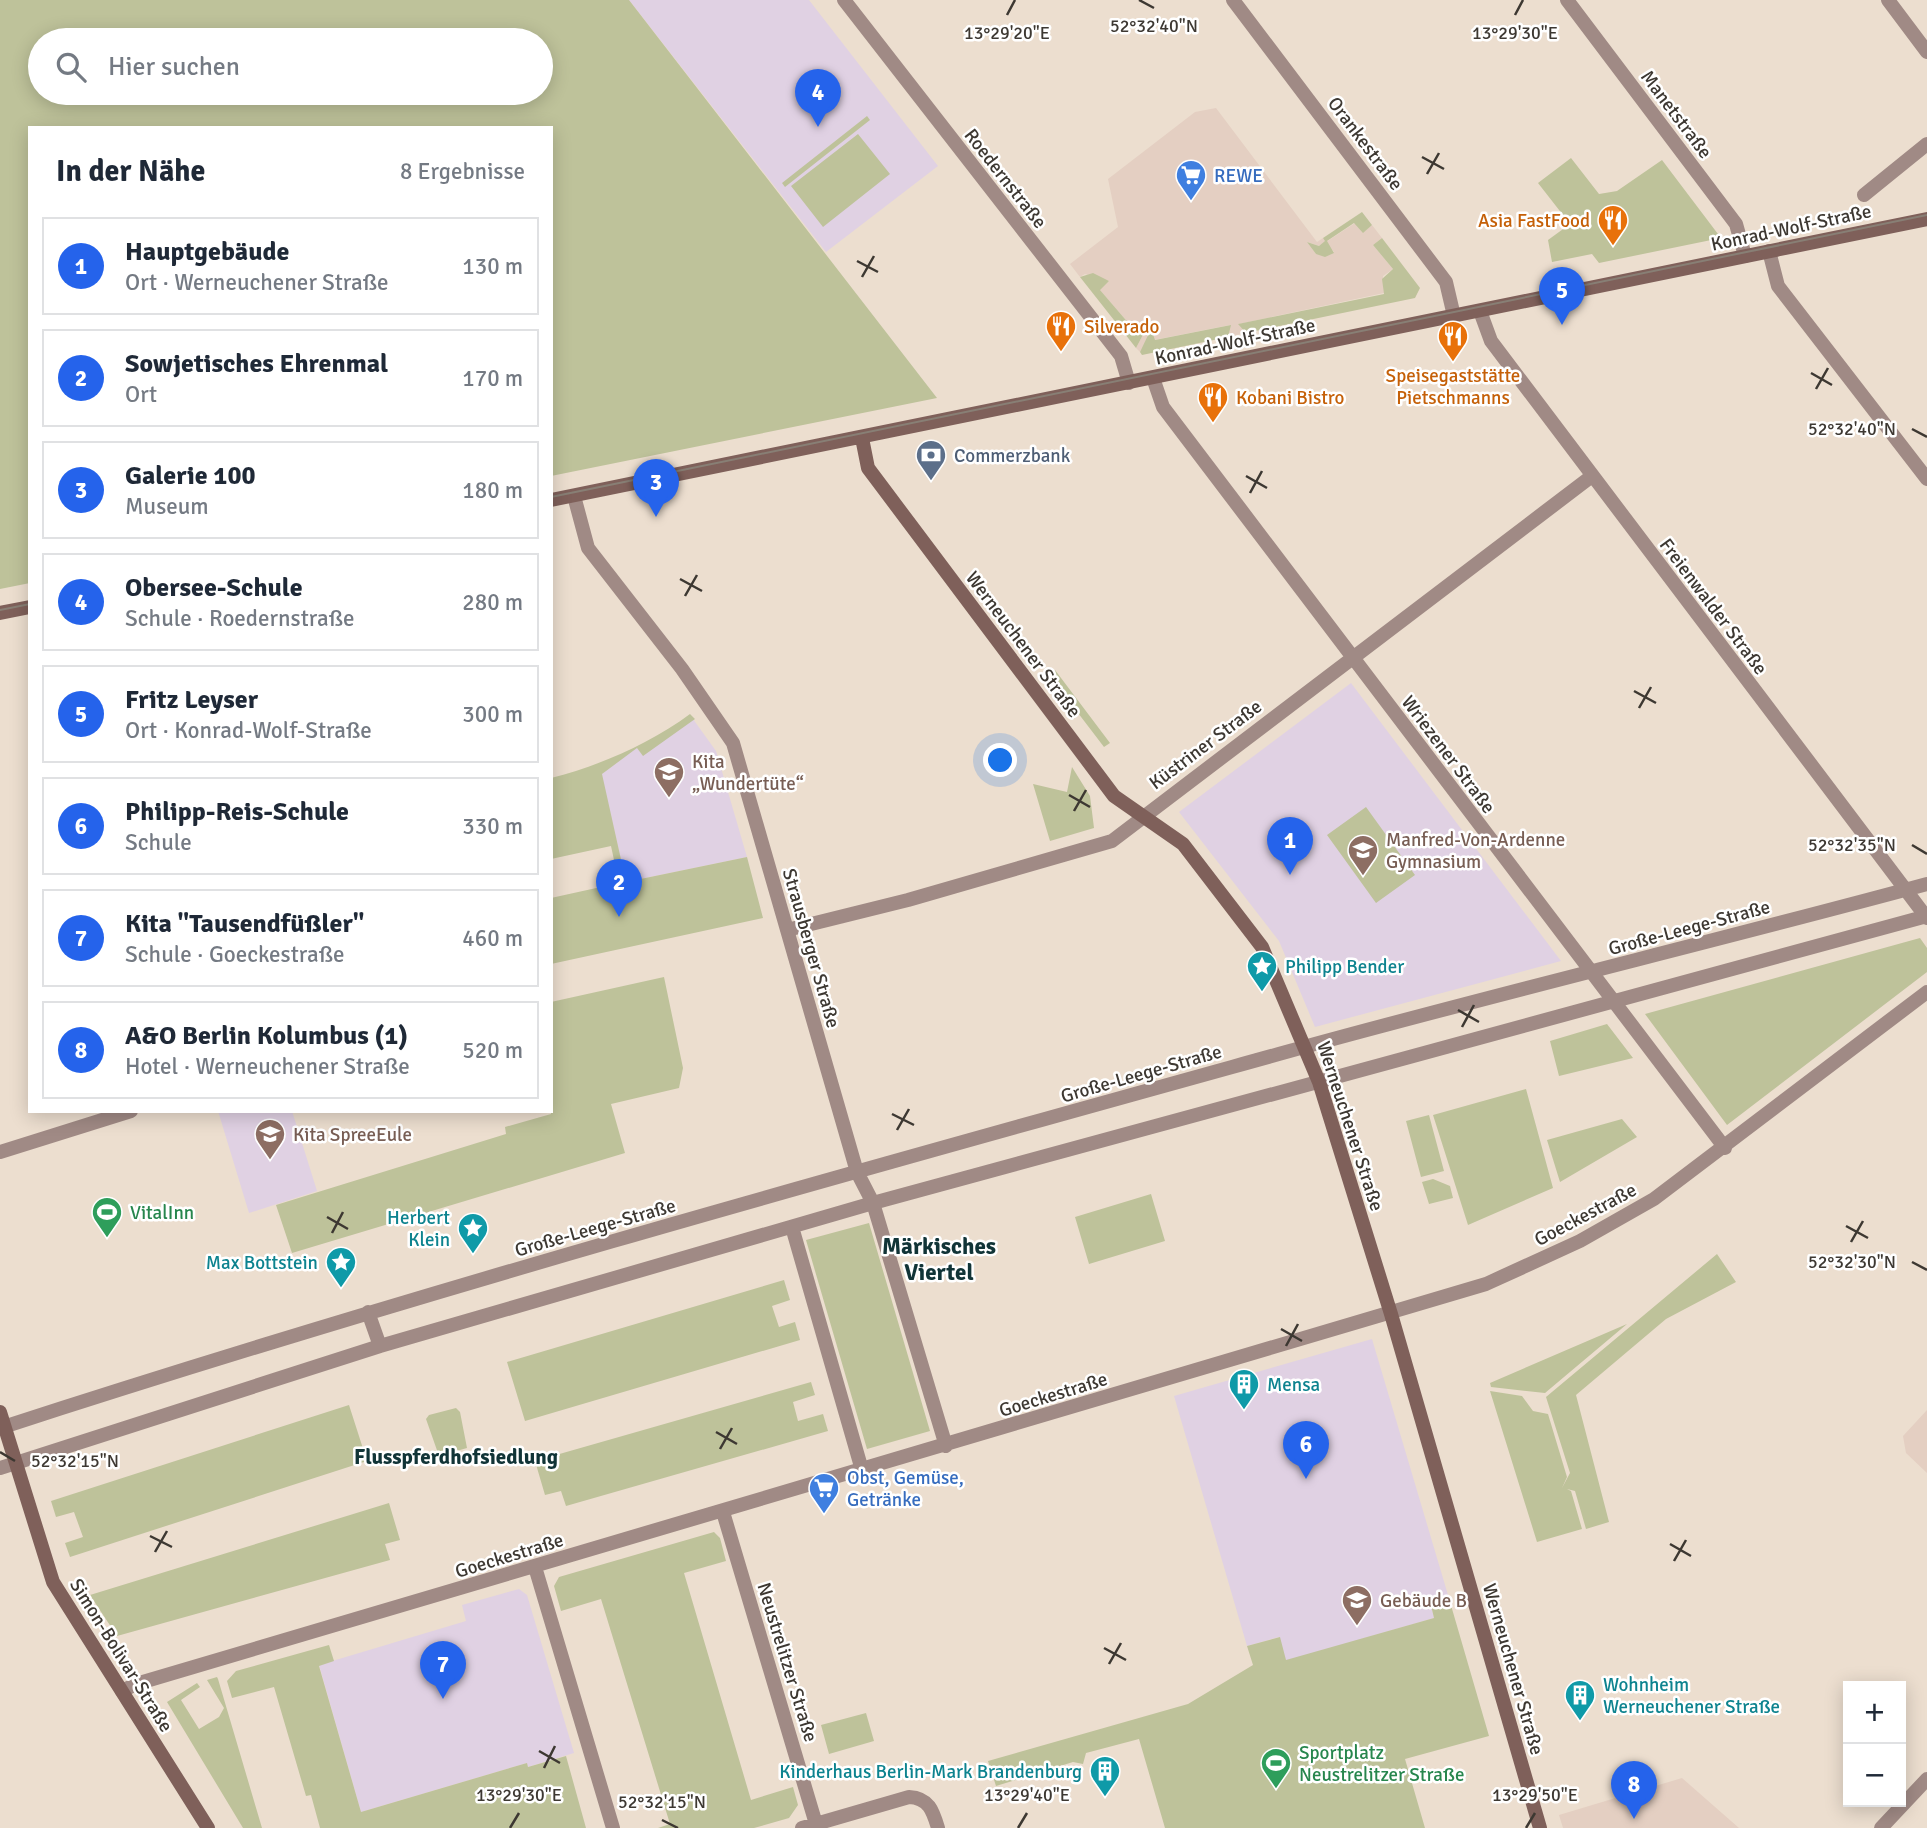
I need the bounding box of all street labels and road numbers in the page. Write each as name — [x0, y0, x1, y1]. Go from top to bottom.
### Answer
street label: Manetstraße — [1635, 66, 1717, 164]
street label: Orankestraße — [1322, 92, 1408, 195]
street label: Roedernstraße — [959, 124, 1052, 233]
street label: Konrad-Wolf-Straße — [1709, 199, 1874, 257]
street label: Konrad-Wolf-Straße — [1153, 313, 1318, 371]
street label: Freienwalder Straße — [1654, 534, 1772, 680]
street label: Werneuchener Straße — [960, 567, 1086, 723]
street label: Wriezener Straße — [1396, 691, 1500, 818]
street label: Küstriner Straße — [1144, 695, 1267, 795]
street label: Strausberger Straße — [777, 866, 845, 1031]
street label: Große-Leege-Straße — [1606, 895, 1773, 961]
street label: Werneuchener Straße — [1311, 1038, 1389, 1214]
street label: Große-Leege-Straße — [1058, 1039, 1225, 1108]
street label: Goeckestraße — [1530, 1178, 1641, 1252]
street label: Große-Leege-Straße — [512, 1193, 679, 1262]
street label: Goeckestraße — [996, 1367, 1110, 1423]
street label: Goeckestraße — [452, 1528, 566, 1584]
street label: Simon-Bolivar-Straße — [64, 1574, 178, 1737]
street label: Neustrelitzer Straße — [751, 1580, 823, 1745]
street label: Werneuchener Straße — [1477, 1581, 1549, 1758]

